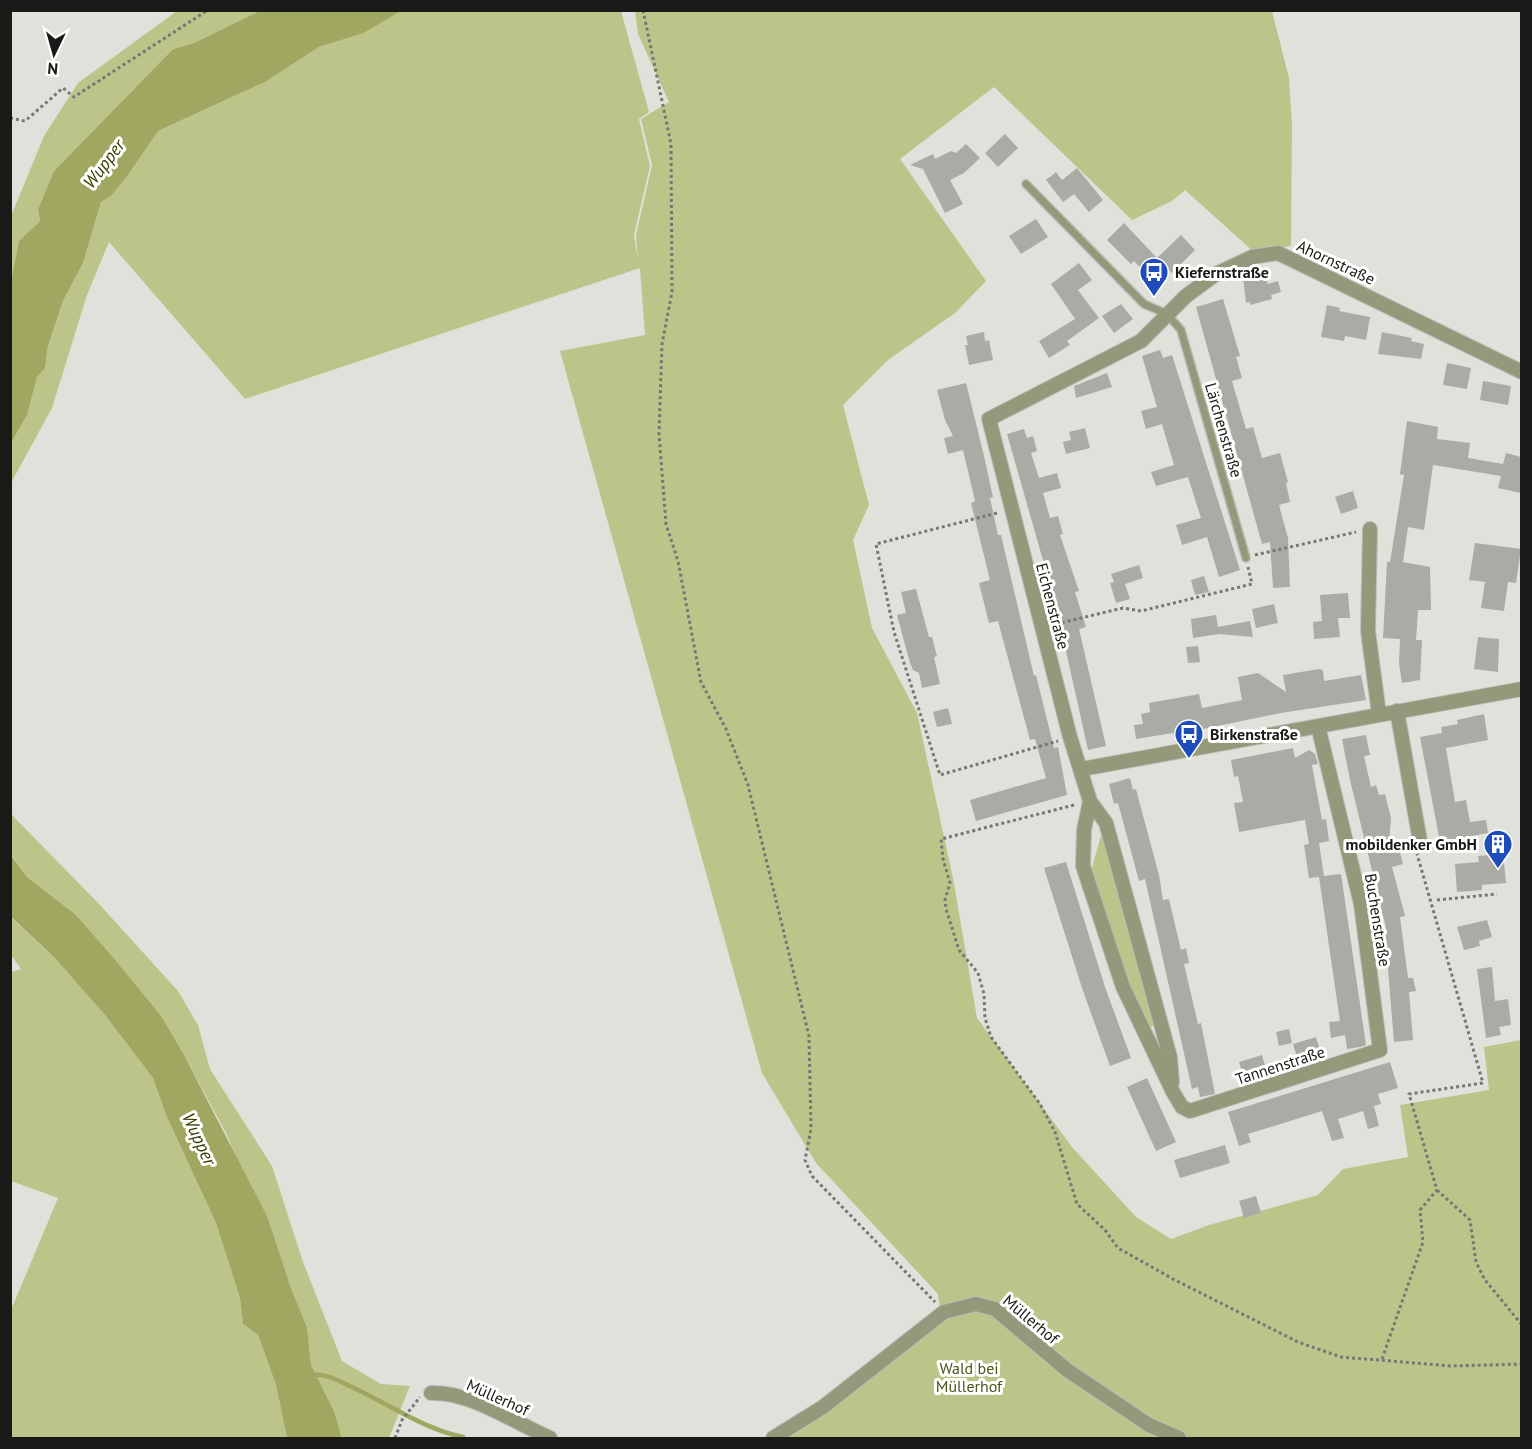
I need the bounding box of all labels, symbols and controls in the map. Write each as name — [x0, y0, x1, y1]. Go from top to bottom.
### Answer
north arrow — [24, 24, 84, 84]
text: N — [47, 59, 59, 79]
water label: Wupper — [78, 134, 130, 193]
street label: Ahornstraße — [1294, 235, 1378, 289]
bus stop icon: Kiefernstraße — [1138, 256, 1170, 298]
place label: Kiefernstraße — [1175, 262, 1269, 282]
street label: Lärchenstraße — [1201, 380, 1247, 480]
street label: Eichenstraße — [1032, 560, 1074, 652]
bus stop icon: Birkenstraße — [1173, 718, 1205, 760]
place label: Birkenstraße — [1210, 724, 1298, 744]
building icon: mobildenker GmbH — [1482, 828, 1514, 870]
place label: mobildenker GmbH — [1346, 834, 1477, 854]
street label: Buchenstraße — [1361, 872, 1395, 968]
street label: Tannenstraße — [1233, 1041, 1327, 1089]
water label: Wupper — [177, 1109, 222, 1170]
street label: Müllerhof — [999, 1290, 1064, 1349]
park label: Wald bei Müllerhof — [936, 1358, 1003, 1396]
street label: Müllerhof — [464, 1374, 533, 1420]

